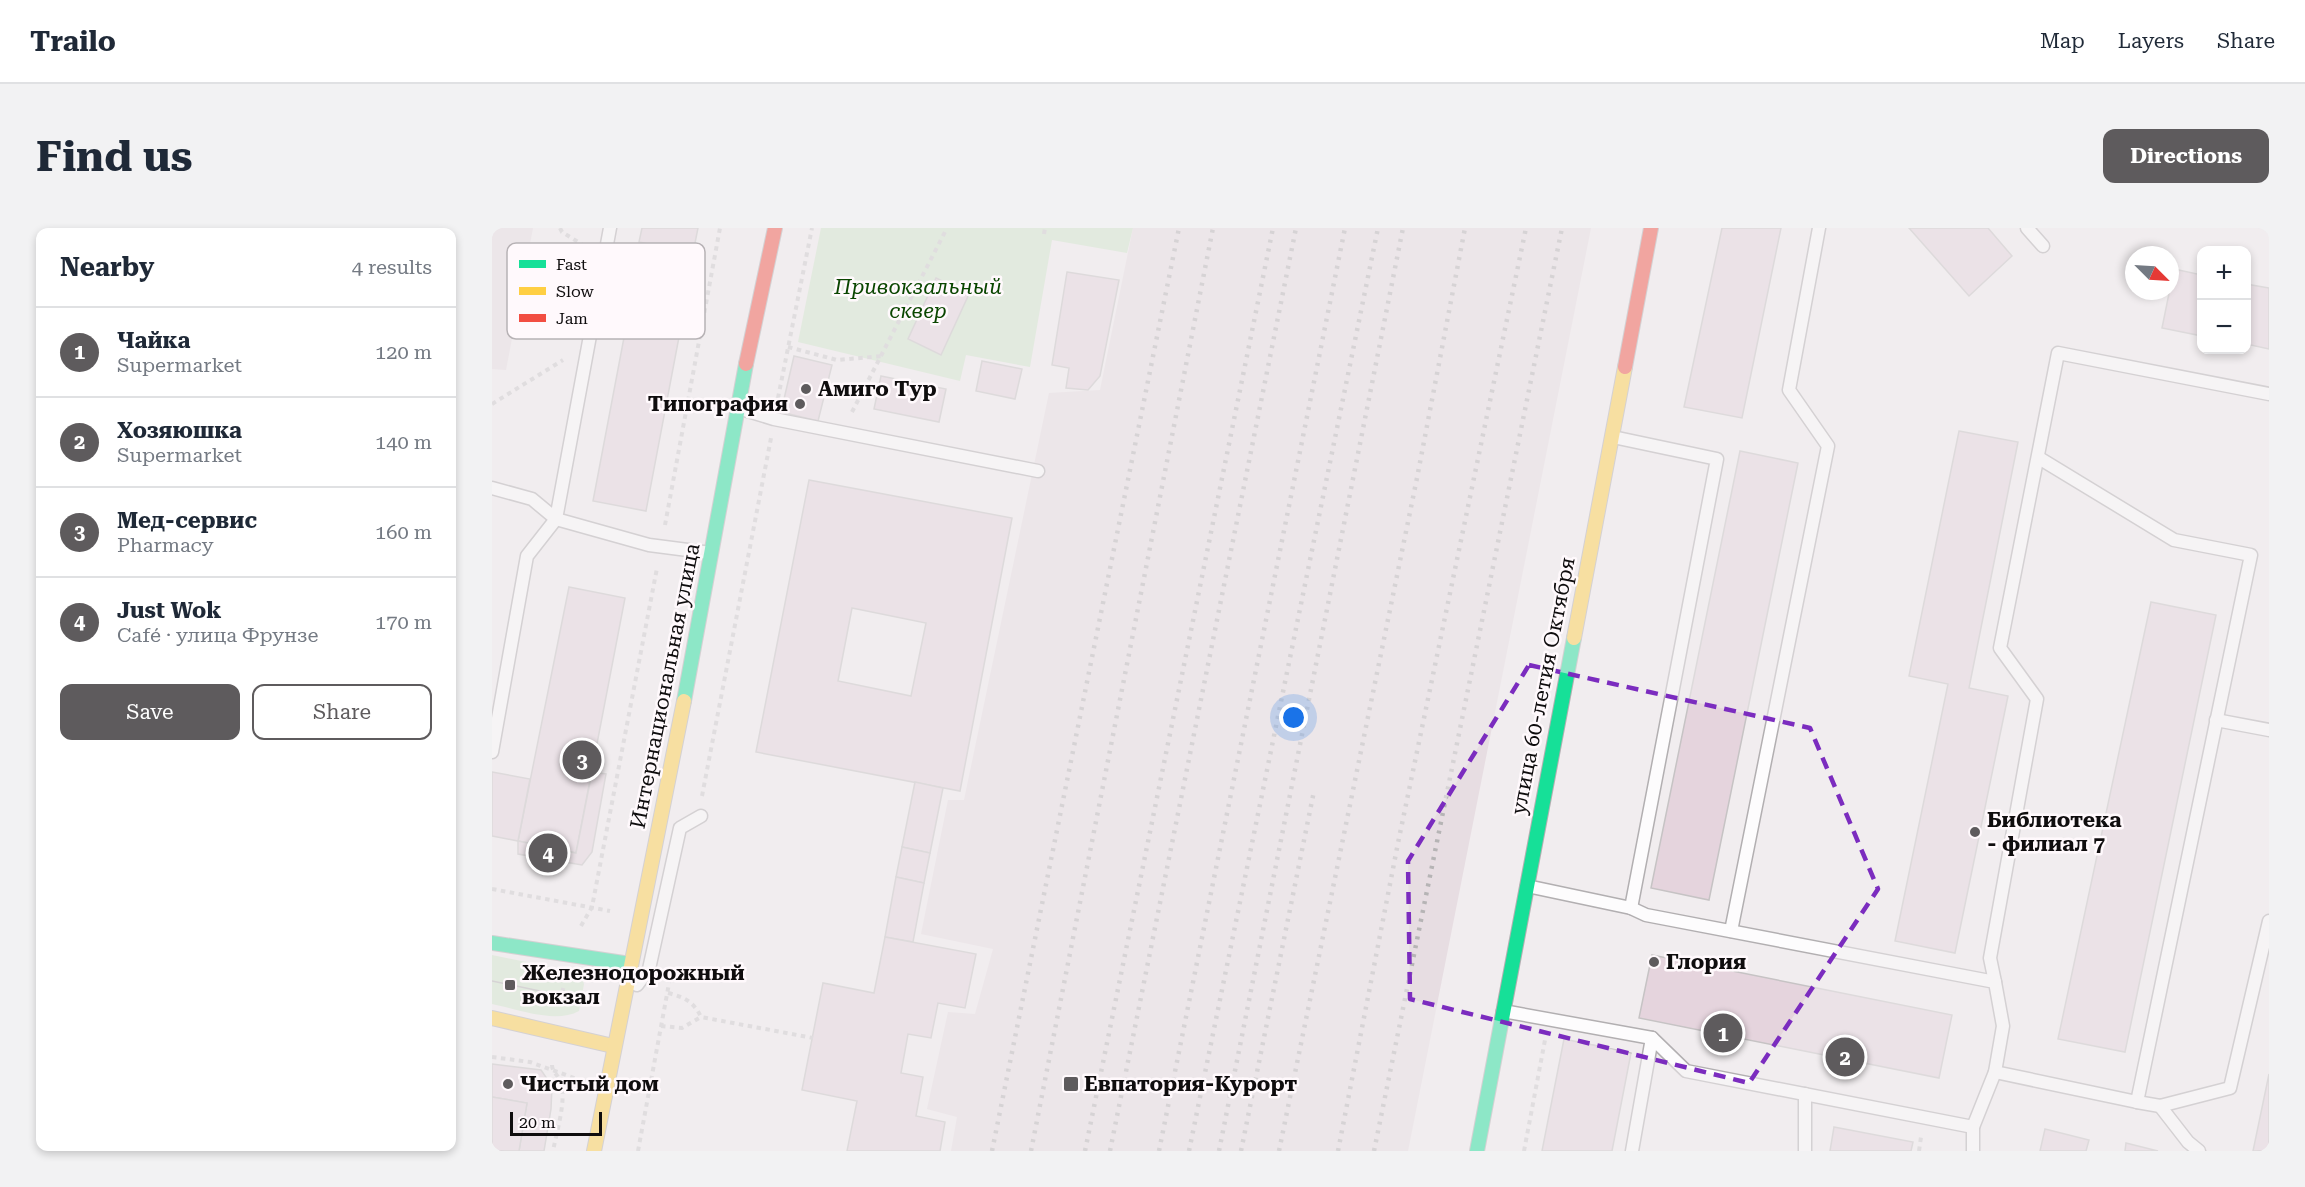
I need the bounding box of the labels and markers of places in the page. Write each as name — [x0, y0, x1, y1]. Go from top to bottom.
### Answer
place label: Амиго Тур — [818, 377, 937, 401]
marker: Амиго Тур — [799, 382, 813, 396]
place label: Типография — [648, 392, 788, 416]
marker: Типография — [793, 397, 807, 411]
pin: 3 — [562, 738, 602, 782]
place label: Библиотека - филиал 7 — [1987, 808, 2122, 856]
marker: Библиотека - филиал 7 — [1968, 825, 1982, 839]
pin: 4 — [528, 830, 568, 876]
place label: Глория — [1666, 950, 1746, 974]
marker: Глория — [1647, 955, 1661, 969]
place label: Железнодорожный вокзал — [522, 961, 745, 1009]
marker: Железнодорожный вокзал — [503, 978, 517, 992]
pin: 1 — [1704, 1010, 1742, 1056]
pin: 2 — [1826, 1034, 1864, 1080]
place label: Чистый дом — [520, 1072, 659, 1096]
place label: Евпатория-Курорт — [1084, 1072, 1297, 1096]
marker: Евпатория-Курорт — [1062, 1075, 1080, 1093]
marker: Чистый дом — [501, 1077, 515, 1091]

